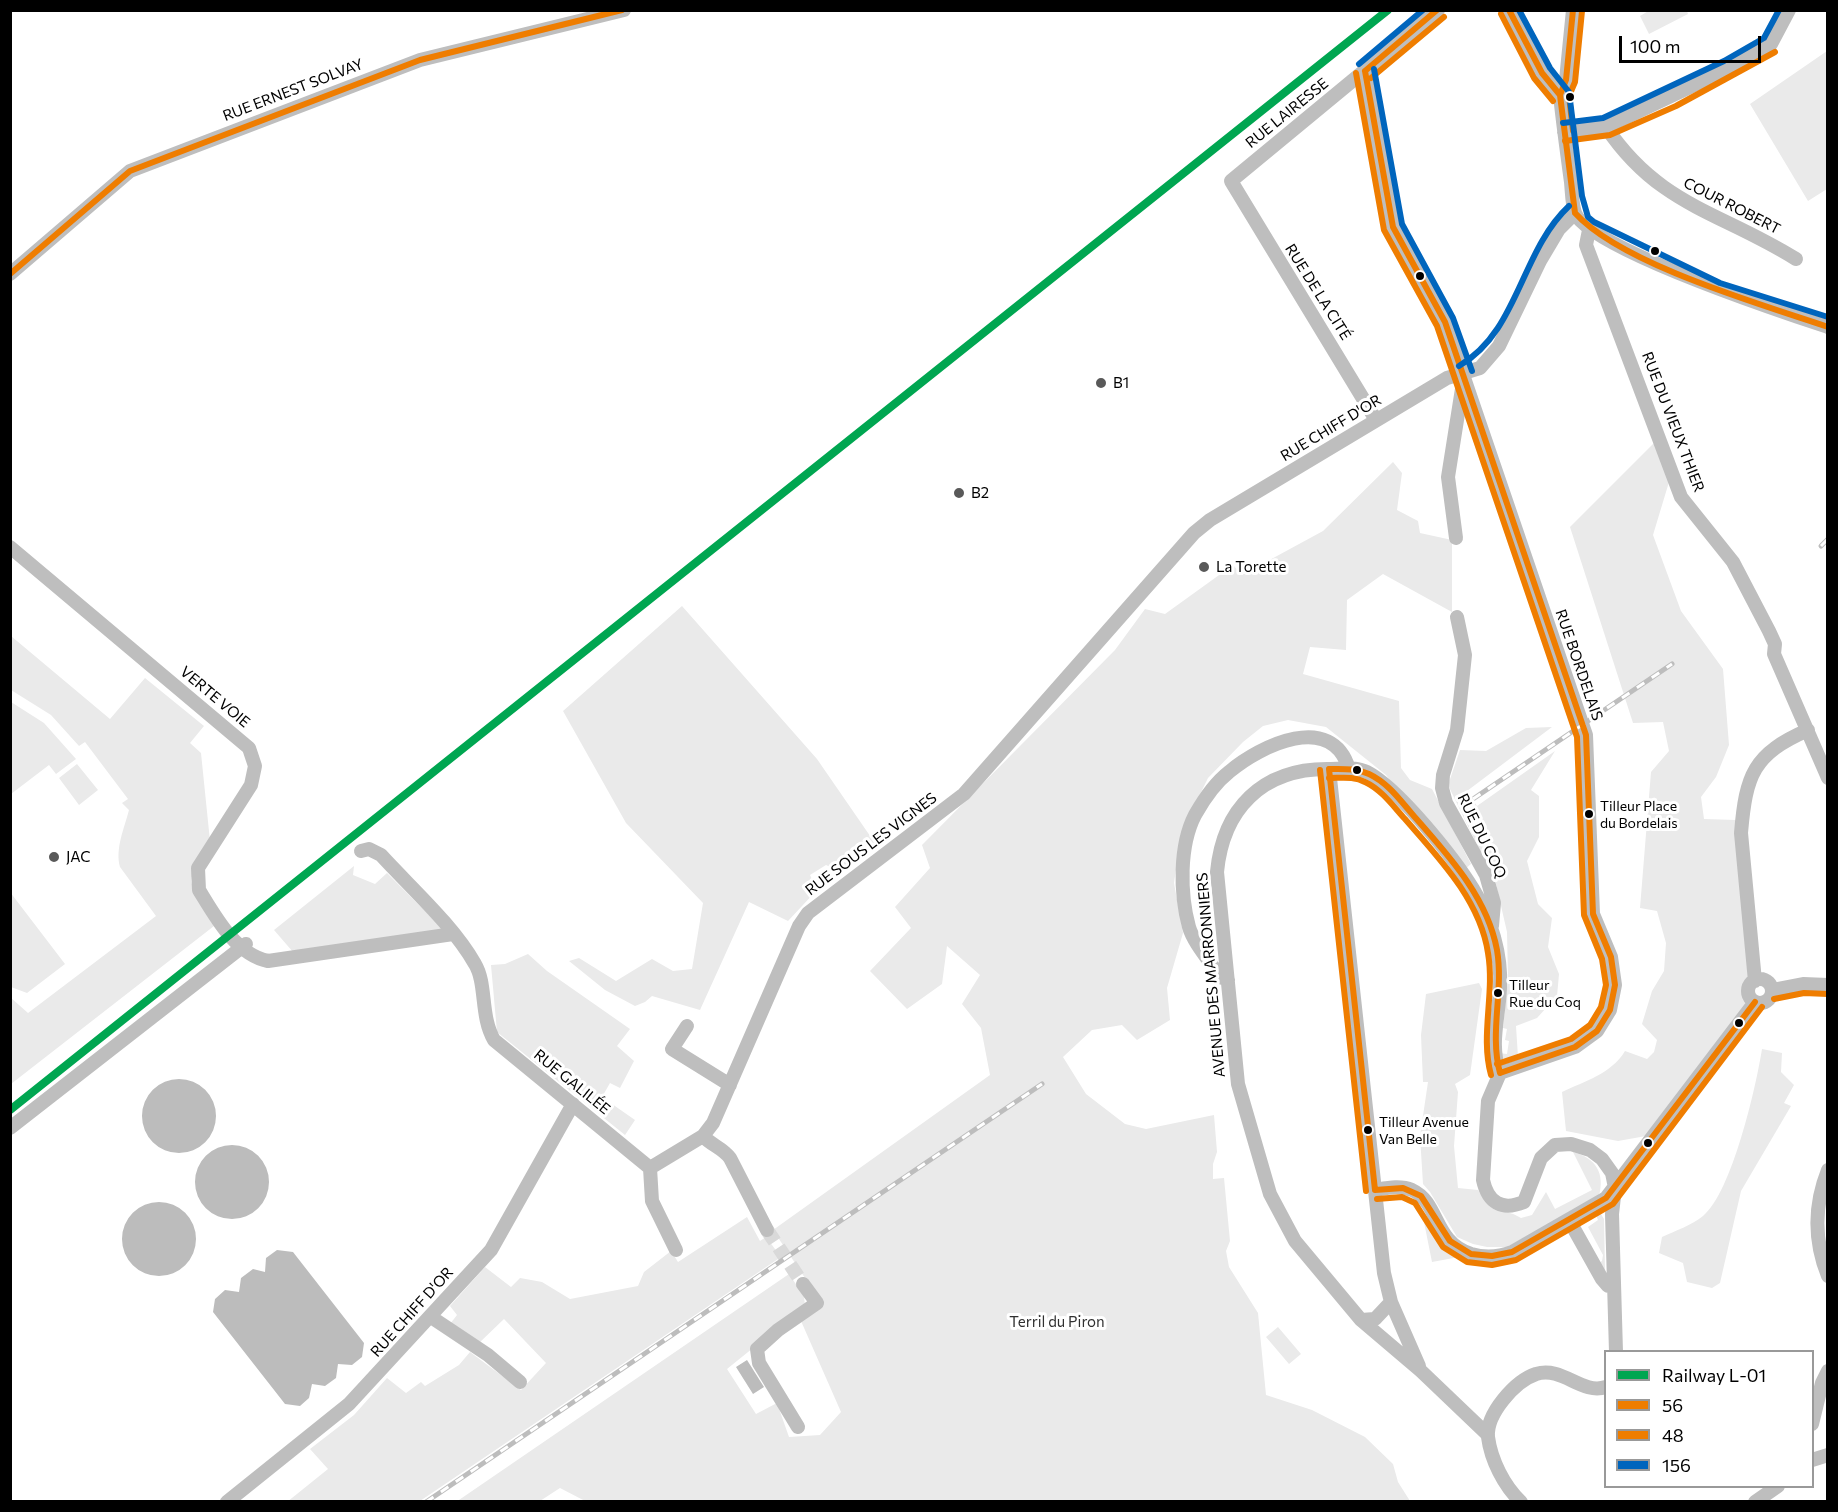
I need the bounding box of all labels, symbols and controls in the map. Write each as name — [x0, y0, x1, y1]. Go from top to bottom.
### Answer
scale bar — [1622, 24, 1764, 62]
text: 100 m — [1630, 35, 1680, 57]
street label: RUE ERNEST SOLVAY — [220, 55, 366, 125]
street label: RUE LAIRESSE — [1242, 74, 1332, 152]
unlabelled marker — [1564, 91, 1576, 103]
street label: COUR ROBERT — [1680, 174, 1784, 238]
street label: RUE DE LA CITÉ — [1281, 241, 1355, 343]
unlabelled marker — [1649, 245, 1661, 257]
unlabelled marker — [1414, 270, 1426, 282]
street label: RUE DU VIEUX THIER — [1638, 349, 1708, 495]
place label: B1 — [1113, 374, 1129, 392]
marker: B1 — [1094, 376, 1108, 390]
street label: RUE CHIFF D'OR — [1277, 391, 1385, 465]
place label: B2 — [971, 484, 989, 502]
marker: B2 — [952, 486, 966, 500]
place label: La Torette — [1216, 558, 1286, 576]
marker: La Torette — [1197, 560, 1211, 574]
street label: RUE BORDELAIS — [1552, 607, 1606, 723]
street label: VERTE VOIE — [176, 663, 254, 731]
unlabelled marker — [1351, 764, 1363, 776]
street label: RUE SOUS LES VIGNES — [802, 789, 940, 899]
street label: RUE DU COQ — [1454, 791, 1510, 881]
place label: Tilleur Place du Bordelais — [1600, 798, 1678, 831]
marker: Tilleur Place du Bordelais — [1583, 808, 1595, 820]
place label: JAC — [66, 848, 91, 866]
marker: JAC — [47, 850, 61, 864]
street label: AVENUE DES MARRONNIERS — [1193, 872, 1229, 1078]
place label: Tilleur Rue du Coq — [1509, 977, 1581, 1010]
marker: Tilleur Rue du Coq — [1492, 987, 1504, 999]
unlabelled marker — [1733, 1017, 1745, 1029]
street label: RUE GALILÉE — [530, 1046, 614, 1118]
place label: Tilleur Avenue Van Belle — [1379, 1114, 1469, 1146]
marker: Tilleur Avenue Van Belle — [1362, 1124, 1374, 1136]
unlabelled marker — [1642, 1137, 1654, 1149]
street label: RUE CHIFF D'OR — [367, 1263, 457, 1361]
park label: Terril du Piron — [1009, 1313, 1105, 1331]
legend — [1604, 1350, 1814, 1488]
text: Railway L-01 — [1662, 1364, 1766, 1386]
text: 56 — [1662, 1394, 1683, 1416]
text: 48 — [1662, 1424, 1684, 1446]
text: 156 — [1662, 1454, 1691, 1476]

